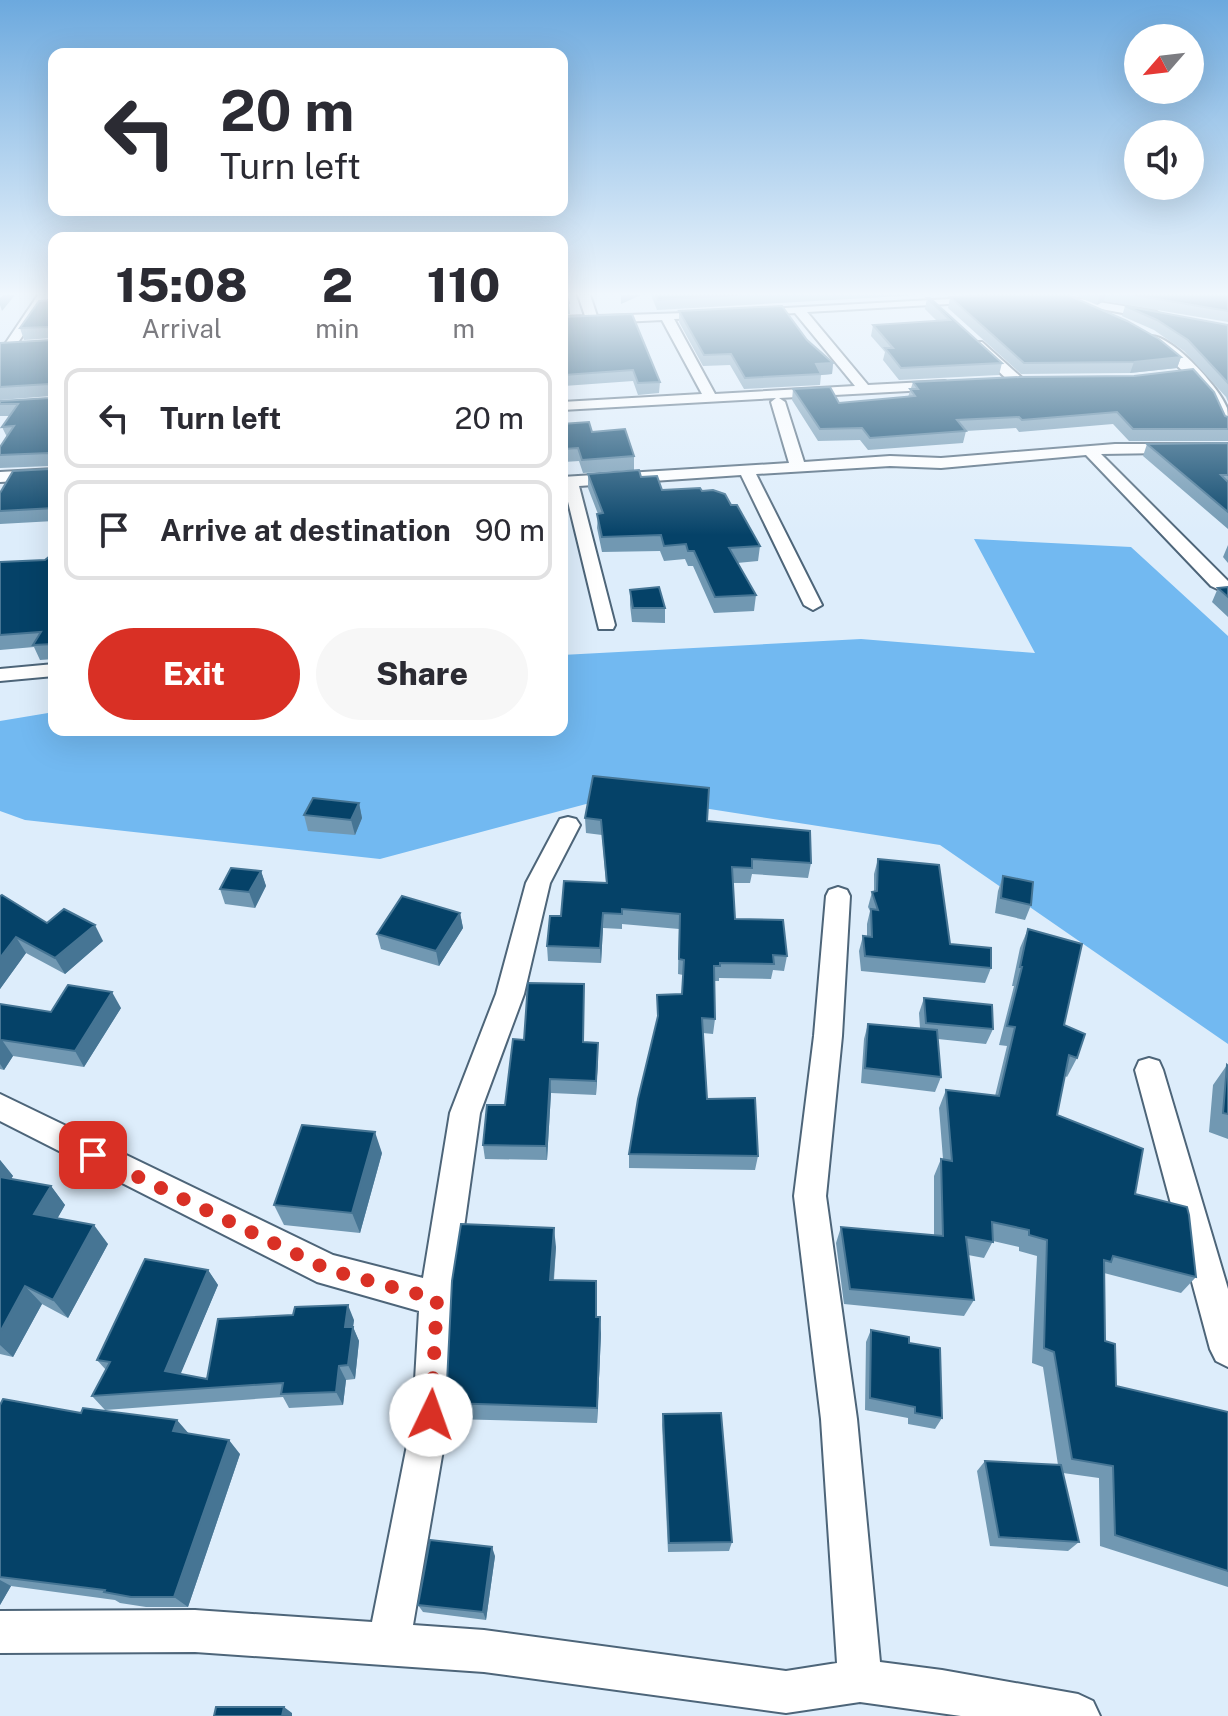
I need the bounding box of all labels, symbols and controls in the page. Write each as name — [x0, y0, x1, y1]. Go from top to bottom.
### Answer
north arrow — [1124, 24, 1204, 104]
map controls — [1124, 24, 1204, 200]
text: 20 m — [220, 78, 354, 144]
icon: left — [88, 80, 192, 184]
button: sound — [1124, 120, 1204, 200]
text: Turn left — [220, 145, 361, 187]
text: 15:08 — [115, 256, 248, 313]
text: 2 — [322, 256, 353, 313]
text: 110 — [427, 256, 501, 313]
text: Arrival — [141, 313, 222, 344]
text: min — [315, 313, 359, 344]
text: m — [452, 313, 475, 344]
icon: left — [92, 396, 136, 440]
text: Turn left — [160, 400, 281, 436]
text: 20 m — [455, 400, 524, 436]
icon: arrive — [92, 508, 136, 552]
text: Arrive at destination — [160, 512, 451, 548]
text: 90 m — [475, 512, 545, 548]
button: Exit — [88, 628, 300, 720]
button: Share — [316, 628, 528, 720]
pin — [59, 1121, 127, 1189]
icon: arrive — [71, 1133, 115, 1177]
position arrow — [389, 1373, 473, 1457]

